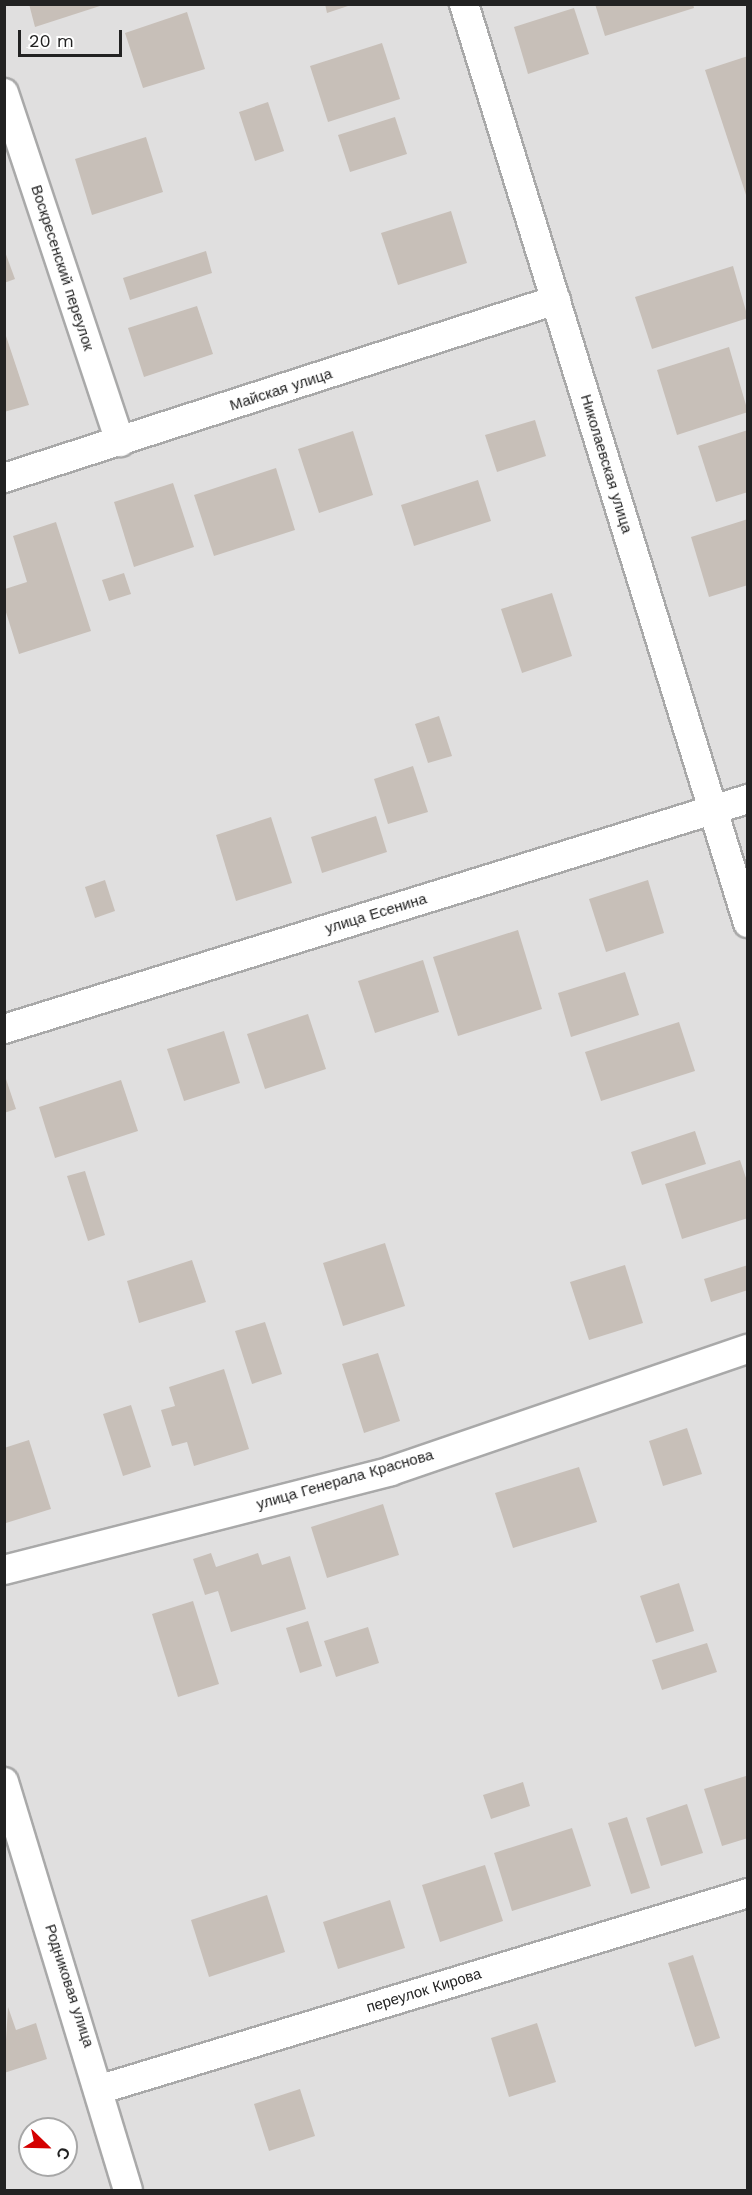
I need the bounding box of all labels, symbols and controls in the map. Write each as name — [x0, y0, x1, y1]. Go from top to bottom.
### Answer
scale bar — [21, 18, 124, 56]
text: 20 m — [29, 30, 74, 51]
street label: Воскресенский переулок — [27, 183, 97, 353]
street label: Майская улица — [228, 365, 334, 415]
street label: Николаевская улица — [576, 392, 636, 536]
street label: улица Есенина — [323, 890, 429, 938]
street label: улица Генерала Краснова — [255, 1446, 435, 1514]
street label: Родниковая улица — [41, 1922, 97, 2050]
street label: переулок Кирова — [364, 1965, 484, 2017]
north arrow — [18, 2117, 78, 2177]
text: С — [52, 2144, 74, 2162]

